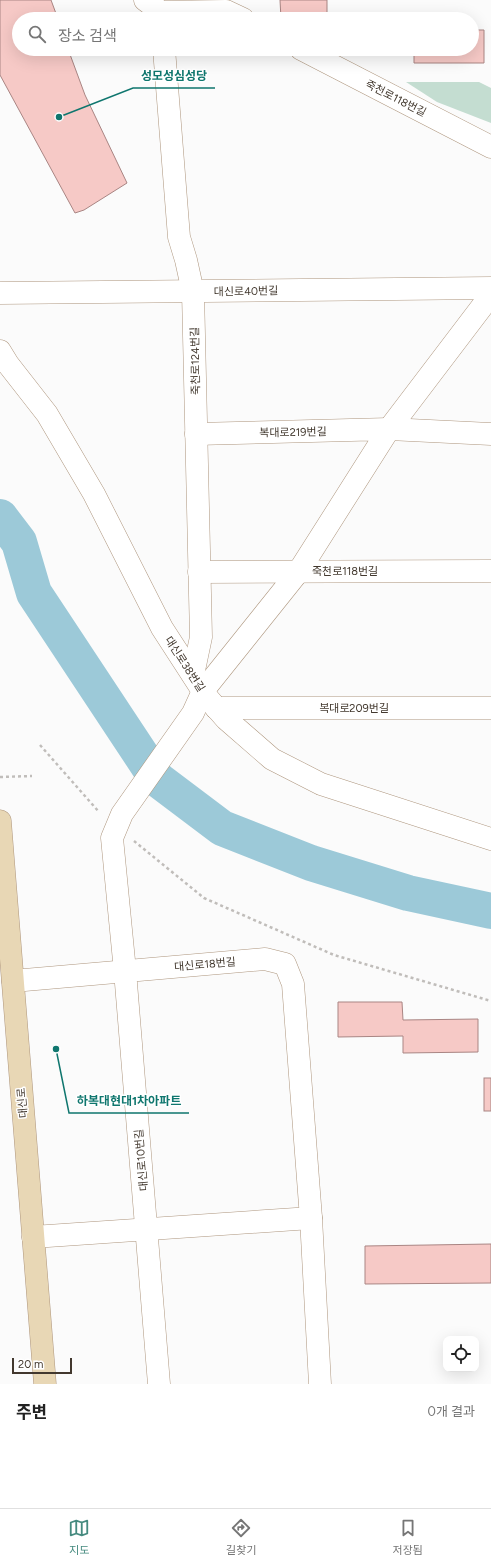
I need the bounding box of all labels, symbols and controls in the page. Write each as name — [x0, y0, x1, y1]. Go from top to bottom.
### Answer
search box — [12, 12, 479, 56]
icon: search — [26, 23, 48, 45]
text: 장소 검색 — [58, 27, 117, 45]
callout: 성모성심성당 — [133, 64, 215, 88]
text: 성모성심성당 — [141, 69, 207, 83]
street label: 죽천로118번길 — [363, 78, 428, 119]
street label: 대신로40번길 — [214, 284, 278, 299]
street label: 죽천로124번길 — [188, 327, 203, 395]
street label: 복대로219번길 — [259, 425, 327, 440]
street label: 죽천로118번길 — [312, 565, 378, 578]
street label: 대신로38번길 — [162, 634, 207, 694]
street label: 복대로209번길 — [319, 702, 389, 715]
street label: 대신로18번길 — [174, 955, 236, 974]
street label: 대신로 — [15, 1087, 30, 1119]
callout: 하복대현대1차아파트 — [69, 1089, 189, 1113]
text: 하복대현대1차아파트 — [77, 1094, 181, 1108]
street label: 대신로10번길 — [132, 1128, 151, 1192]
map controls — [443, 1336, 479, 1372]
button: locate — [443, 1336, 479, 1372]
scale bar — [12, 1356, 72, 1375]
text: 20 m — [18, 1358, 43, 1371]
text: 주변 — [16, 1402, 47, 1422]
text: 0개 결과 — [428, 1404, 475, 1419]
tab: 지도 — [68, 1517, 90, 1557]
tab: 길찾기 — [226, 1517, 256, 1557]
tab: 저장됨 — [393, 1517, 423, 1557]

